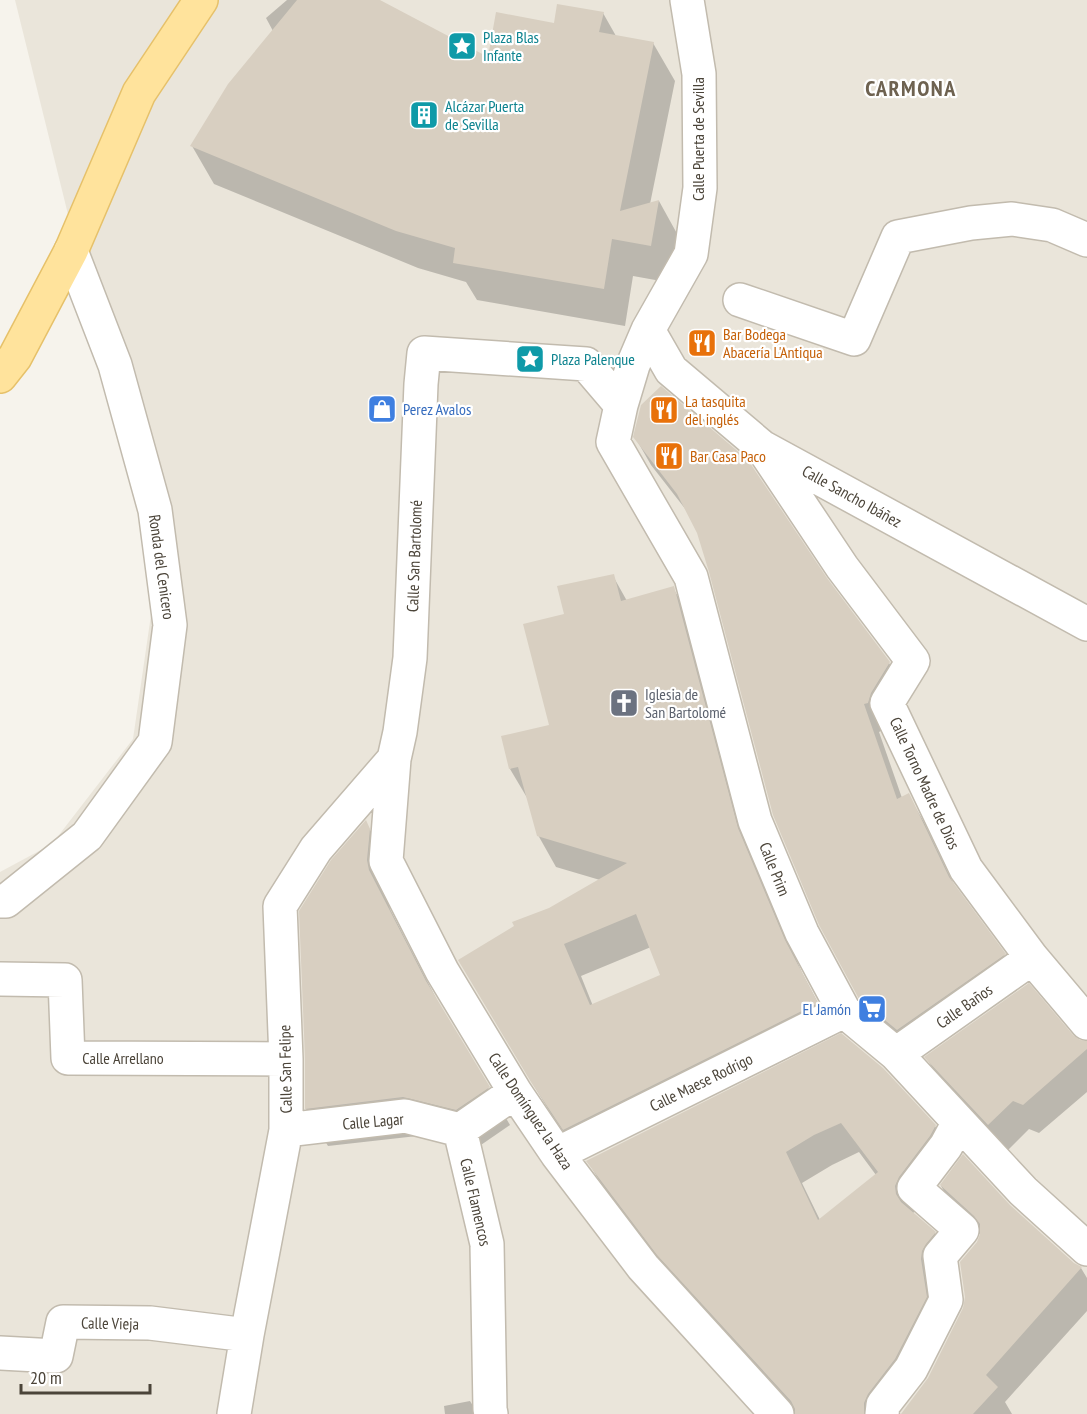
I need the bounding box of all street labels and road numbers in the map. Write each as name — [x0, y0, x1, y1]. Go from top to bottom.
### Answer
street label: Calle Puerta de Sevilla — [688, 77, 708, 201]
street label: Calle Sancho Ibáñez — [799, 460, 905, 532]
street label: Calle San Bartolomé — [402, 500, 426, 612]
street label: Ronda del Cenicero — [145, 513, 179, 621]
street label: Calle Torno Madre de Dios — [886, 714, 964, 852]
street label: Calle Prim — [755, 839, 795, 899]
street label: Calle Baños — [932, 979, 996, 1033]
street label: Calle San Felipe — [274, 1025, 296, 1113]
street label: Calle Arrellano — [82, 1048, 164, 1068]
street label: Calle Maese Rodrigo — [646, 1048, 756, 1116]
street label: Calle Domínguez la Haza — [484, 1049, 578, 1173]
street label: Calle Lagar — [341, 1108, 405, 1134]
street label: Calle Flamencos — [456, 1156, 496, 1248]
street label: Calle Vieja — [81, 1312, 139, 1334]

